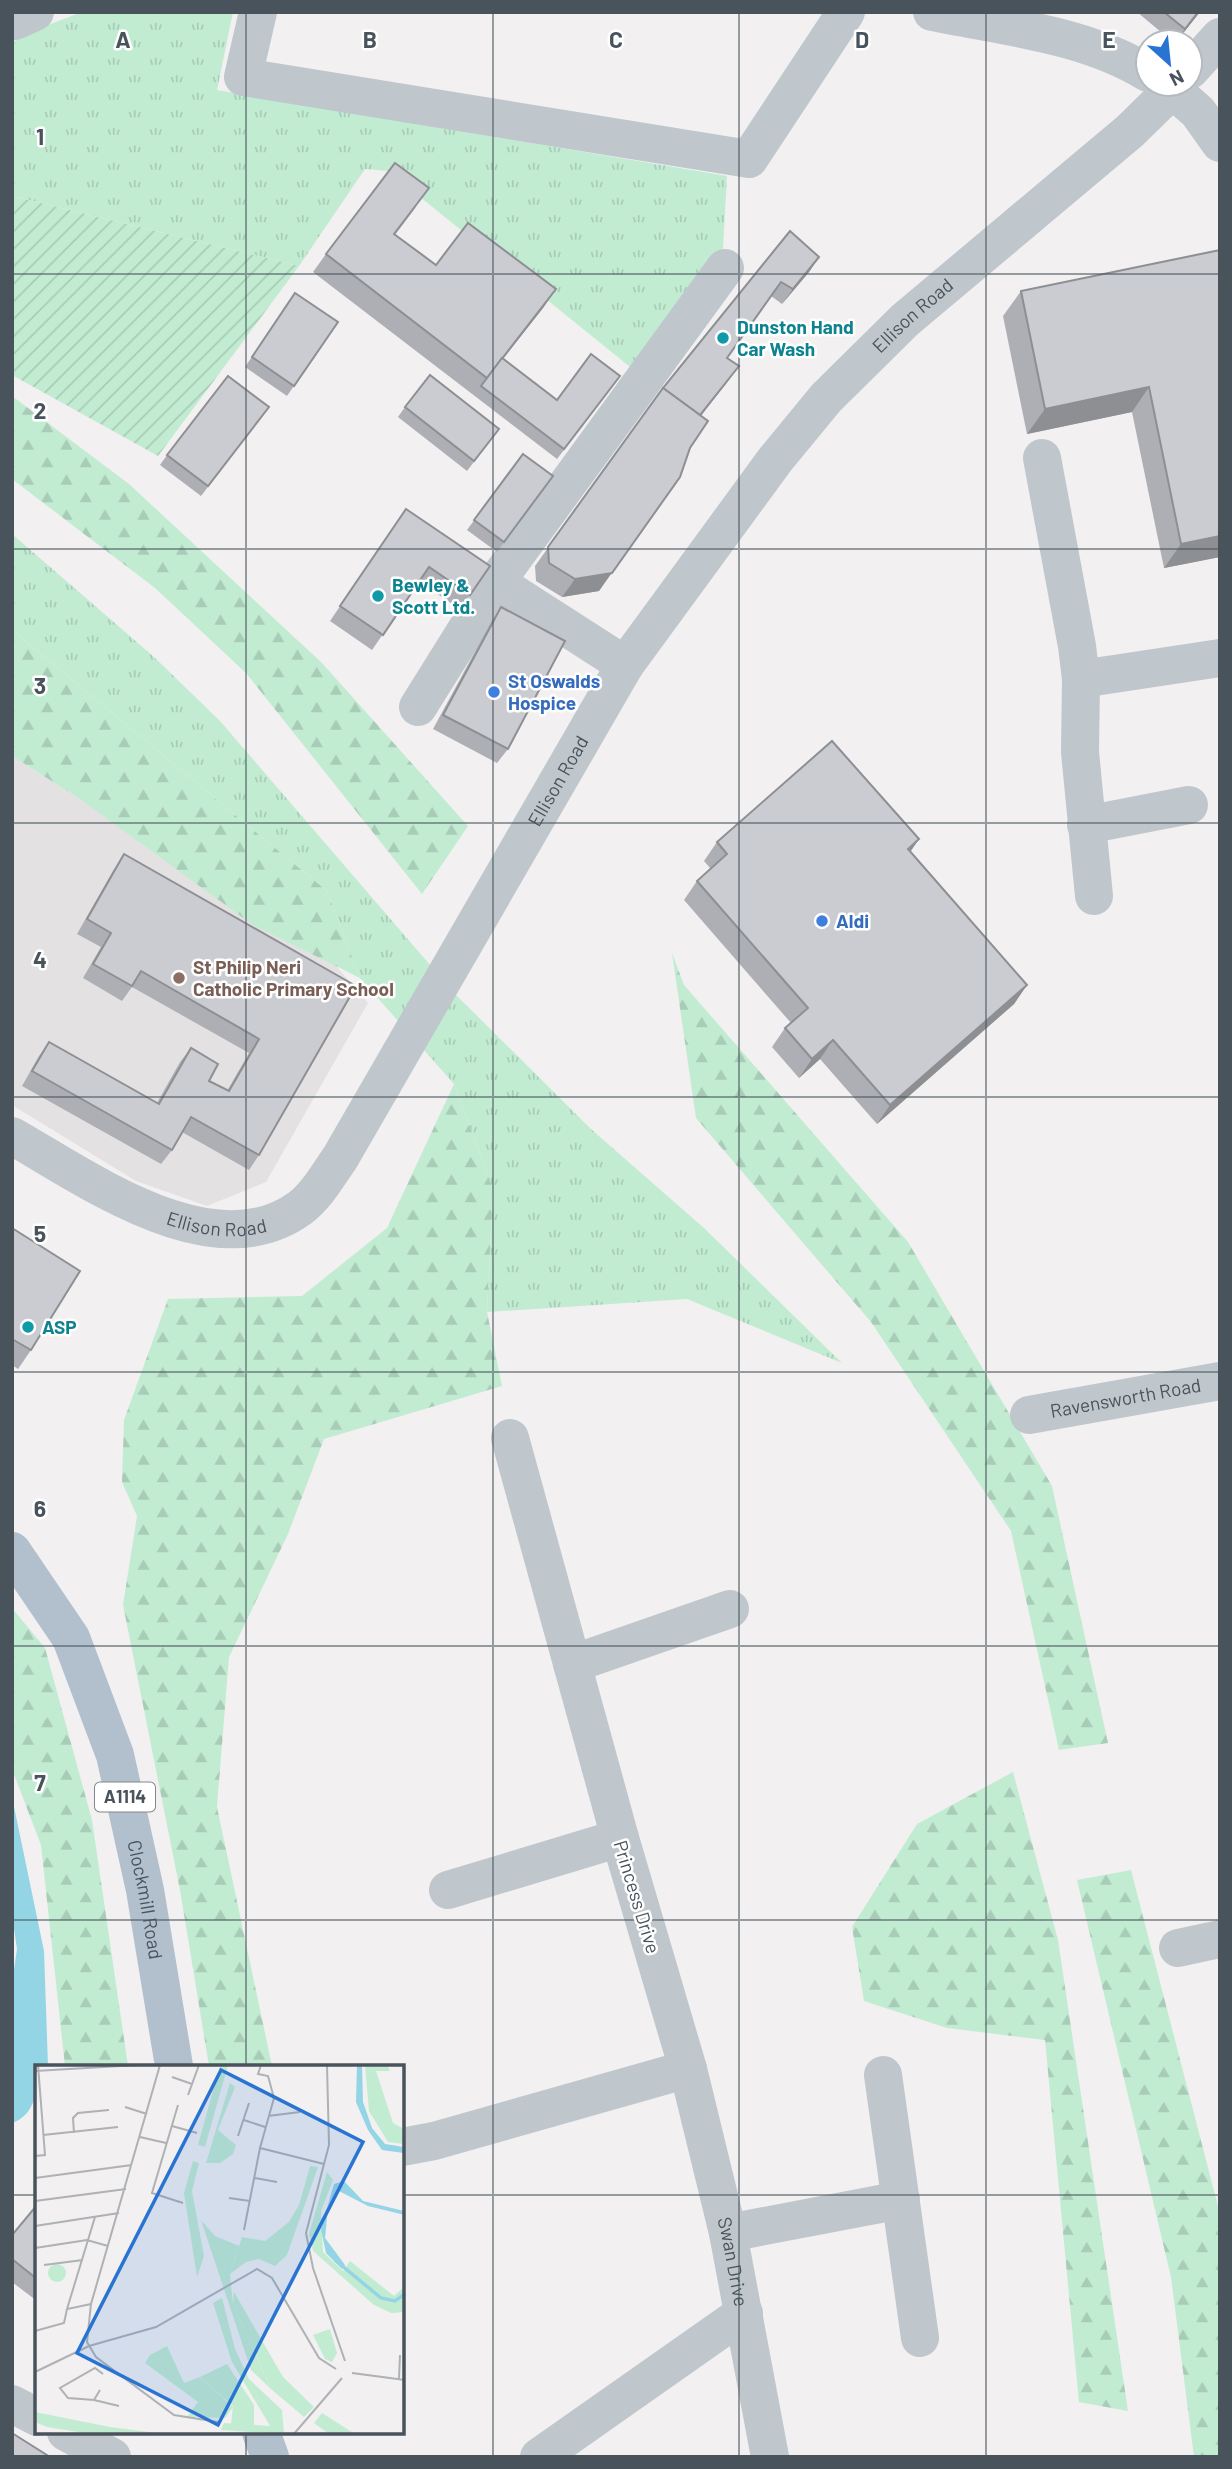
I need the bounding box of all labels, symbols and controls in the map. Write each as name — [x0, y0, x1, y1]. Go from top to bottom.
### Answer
text: A — [115, 25, 131, 53]
text: B — [363, 25, 377, 53]
text: C — [609, 25, 623, 53]
text: D — [855, 25, 869, 53]
text: E — [1102, 25, 1116, 53]
north arrow — [1134, 28, 1204, 98]
text: N — [1166, 65, 1188, 92]
text: 1 — [36, 122, 44, 150]
street label: Ellison Road — [867, 273, 957, 357]
place label: Dunston Hand Car Wash — [737, 315, 854, 360]
marker: Dunston Hand Car Wash — [715, 330, 731, 346]
text: 2 — [34, 396, 46, 424]
place label: Bewley & Scott Ltd. — [392, 573, 475, 618]
marker: Bewley & Scott Ltd. — [370, 588, 386, 604]
place label: St Oswalds Hospice — [508, 669, 600, 714]
text: 3 — [34, 671, 46, 699]
marker: St Oswalds Hospice — [486, 684, 502, 700]
street label: Ellison Road — [522, 731, 593, 830]
place label: Aldi — [836, 909, 869, 932]
marker: Aldi — [814, 913, 830, 929]
text: 4 — [33, 945, 47, 973]
place label: St Philip Neri Catholic Primary School — [193, 955, 394, 1000]
marker: St Philip Neri Catholic Primary School — [171, 970, 187, 986]
street label: Ellison Road — [164, 1206, 269, 1240]
text: 5 — [34, 1219, 46, 1247]
place label: ASP — [42, 1315, 77, 1338]
marker: ASP — [20, 1319, 36, 1335]
street label: Ravensworth Road — [1048, 1373, 1203, 1422]
text: 6 — [34, 1494, 46, 1522]
text: 7 — [34, 1768, 46, 1796]
road number: A1114 — [95, 1782, 155, 1812]
street label: Clockmill Road — [123, 1838, 168, 1961]
street label: Princess Drive — [609, 1838, 666, 1956]
inset map — [35, 2065, 404, 2434]
street label: Swan Drive — [713, 2214, 754, 2308]

